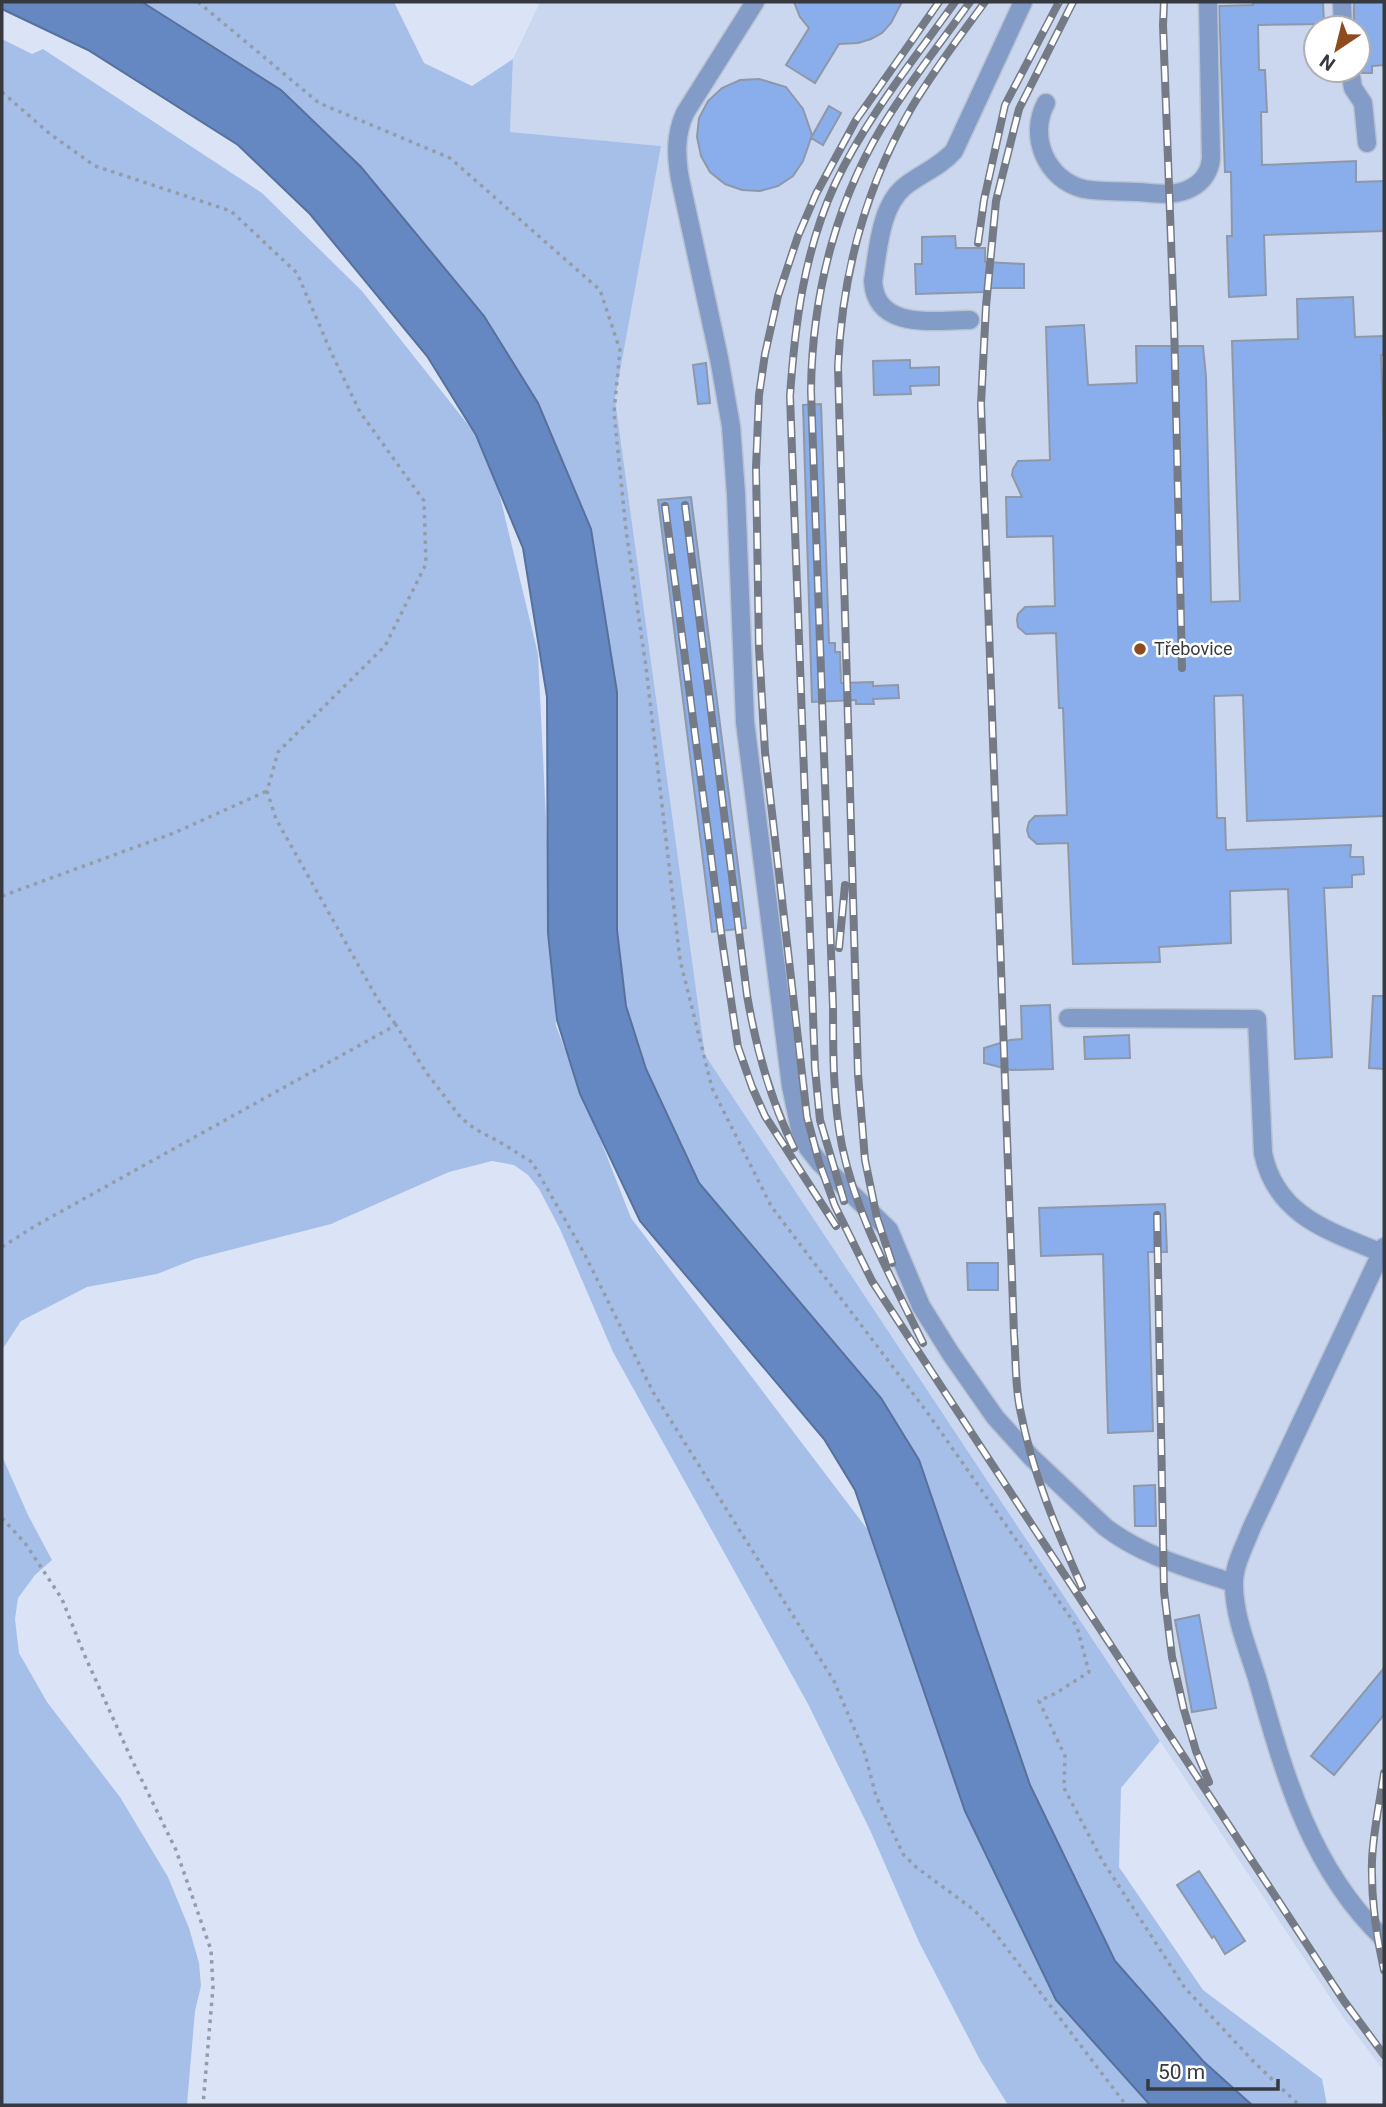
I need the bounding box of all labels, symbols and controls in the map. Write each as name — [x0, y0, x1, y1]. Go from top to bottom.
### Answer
north arrow — [1302, 14, 1372, 84]
text: N — [1315, 49, 1340, 76]
place label: Třebovice — [1154, 638, 1233, 659]
marker: Třebovice — [1132, 641, 1148, 657]
scale bar — [1148, 2048, 1278, 2092]
text: 50 m — [1158, 2060, 1205, 2084]

